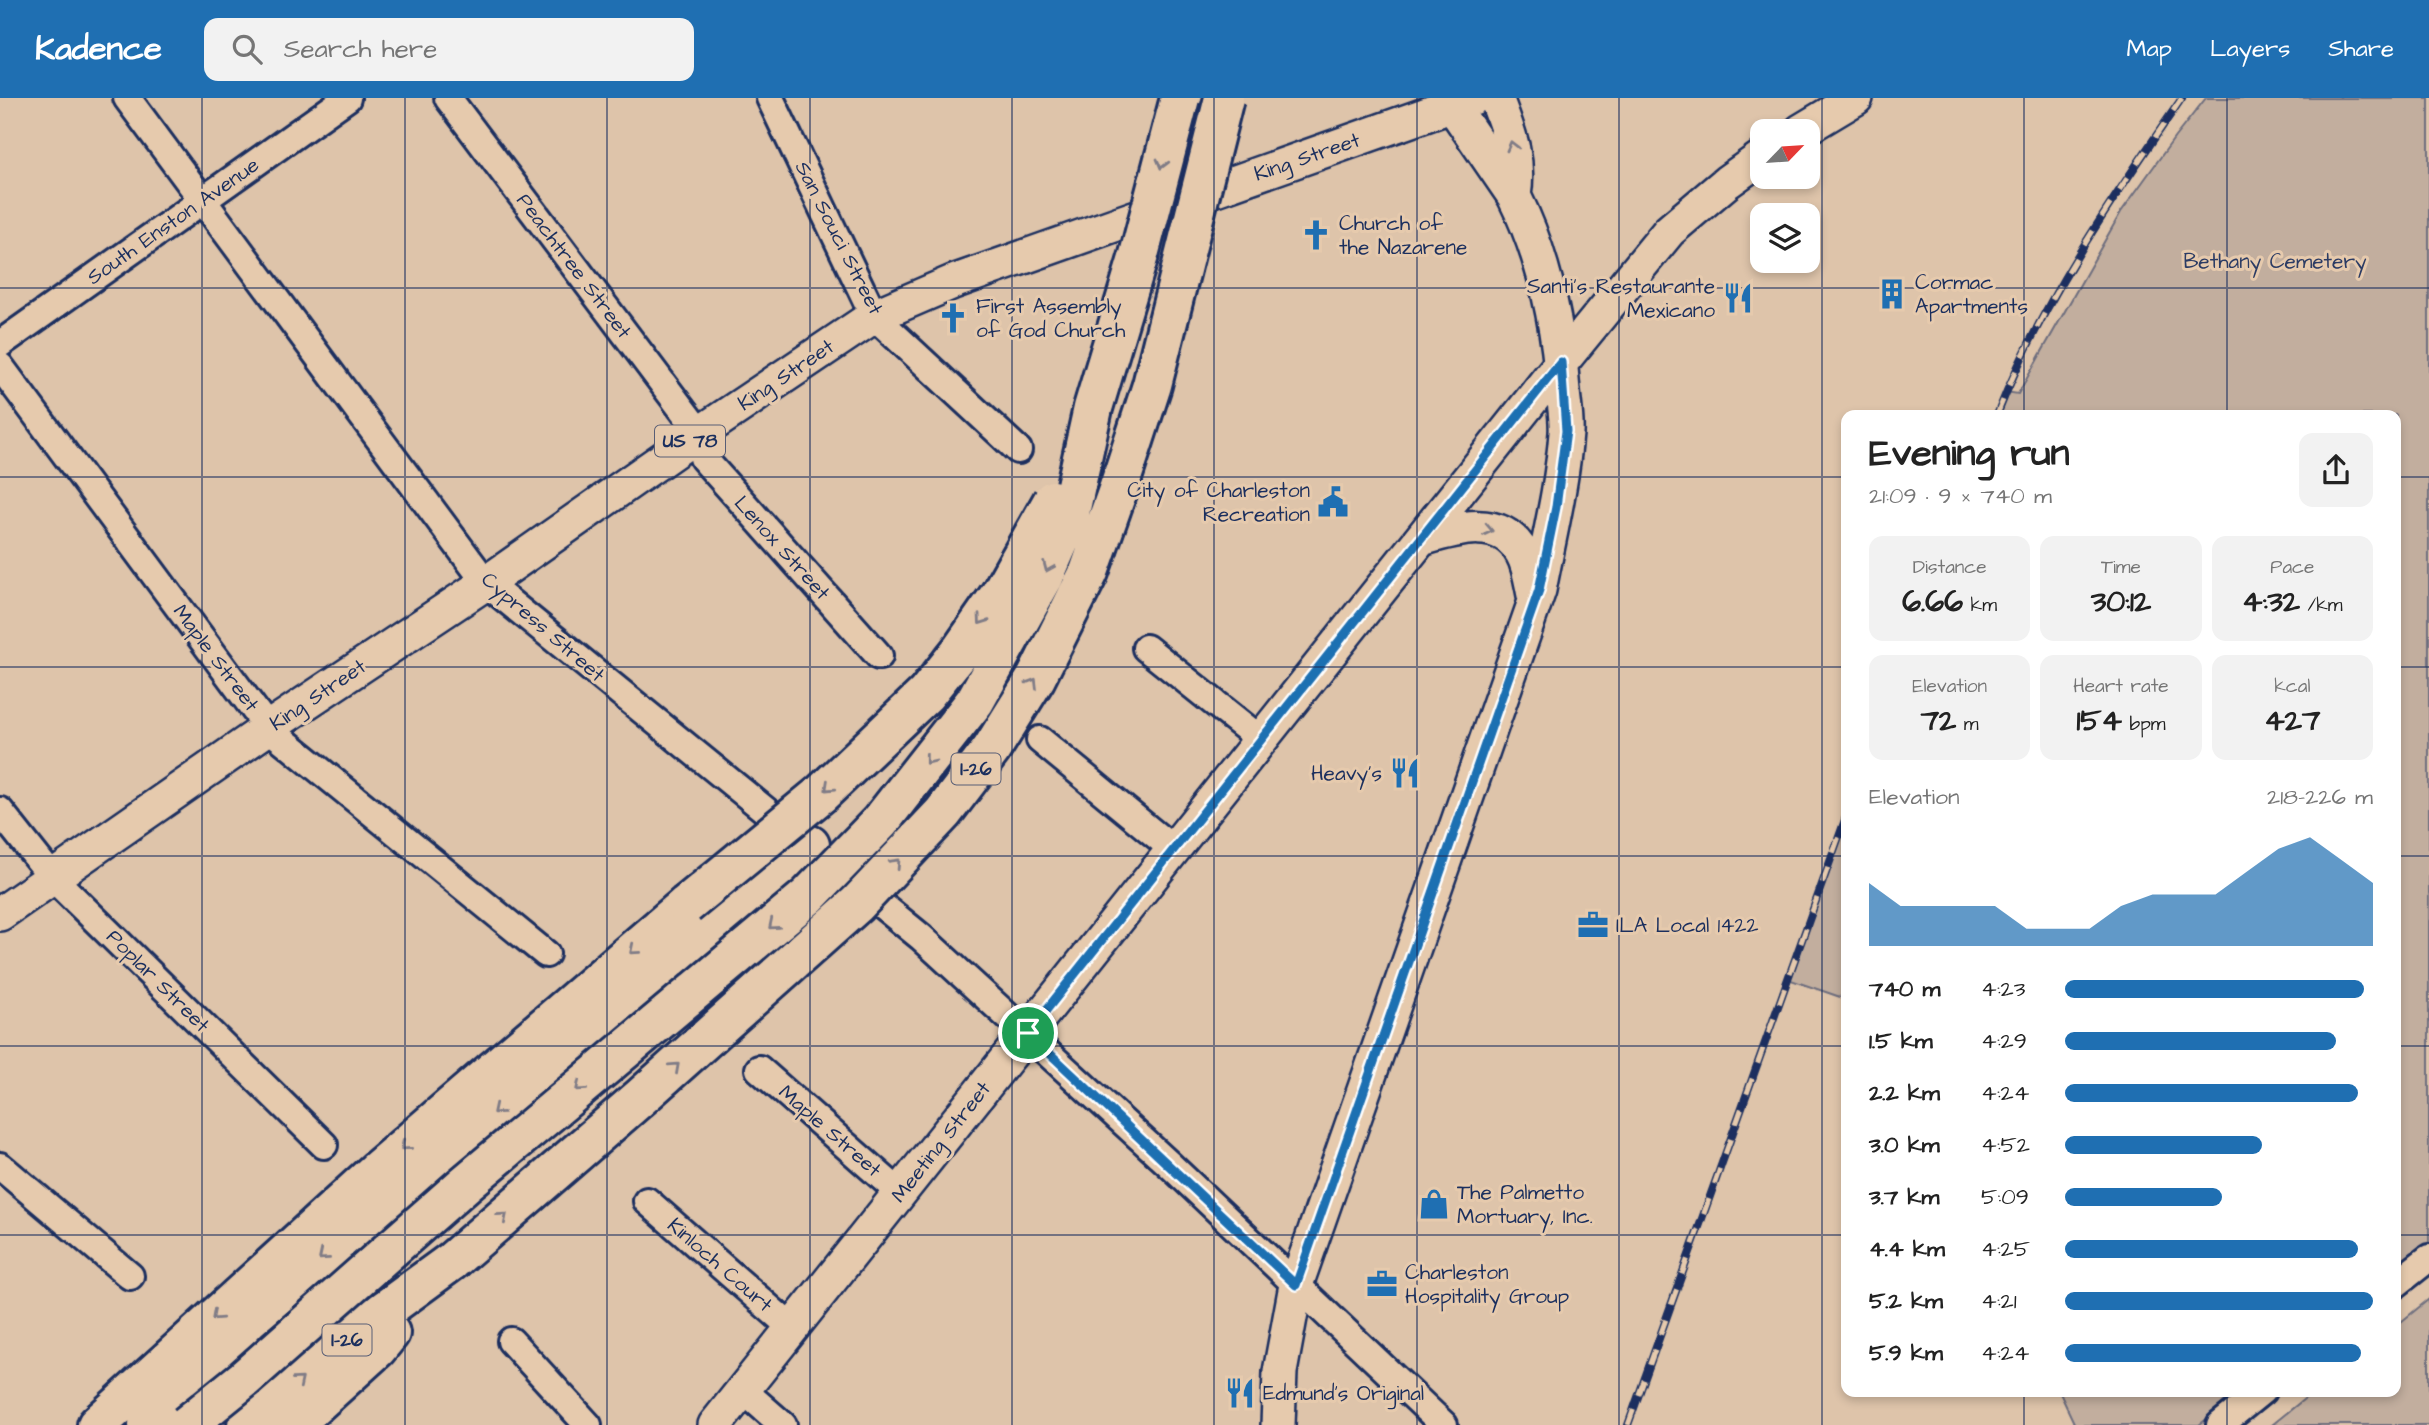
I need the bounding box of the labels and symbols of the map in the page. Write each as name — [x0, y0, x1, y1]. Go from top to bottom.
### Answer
north arrow — [1750, 119, 1820, 189]
street label: King Street — [1250, 125, 1365, 191]
one-way arrow — [1506, 140, 1520, 152]
street label: South Enston Avenue — [81, 151, 265, 291]
street label: San Souci Street — [788, 156, 890, 320]
one-way arrow — [1156, 158, 1171, 170]
street label: Peachtree Street — [510, 187, 639, 345]
place label: Church of the Nazarene — [1339, 209, 1467, 262]
church icon: Church of the Nazarene — [1299, 218, 1333, 252]
park label: Bethany Cemetery — [2183, 247, 2367, 278]
place label: Cormac Apartments — [1915, 268, 2028, 322]
place label: Santi's Restaurante Mexicano — [1527, 272, 1715, 325]
building icon: Cormac Apartments — [1875, 277, 1909, 311]
restaurant icon: Santi's Restaurante Mexicano — [1721, 281, 1755, 315]
place label: First Assembly of God Church — [976, 292, 1126, 345]
church icon: First Assembly of God Church — [936, 301, 970, 335]
street label: King Street — [732, 332, 841, 420]
road number: US 78 — [655, 426, 725, 456]
place label: City of Charleston Recreation — [1127, 476, 1310, 529]
public building icon: City of Charleston Recreation — [1316, 485, 1350, 519]
street label: Lenox Street — [727, 490, 837, 607]
one-way arrow — [1482, 521, 1494, 536]
one-way arrow — [1042, 560, 1056, 573]
street label: Cypress Street — [474, 565, 612, 691]
street label: Maple Street — [165, 598, 266, 719]
one-way arrow — [978, 612, 990, 625]
street label: King Street — [264, 652, 373, 740]
one-way arrow — [1025, 677, 1038, 690]
one-way arrow — [924, 752, 937, 765]
road number: I-26 — [951, 754, 1000, 784]
restaurant icon: Heavy's — [1388, 756, 1422, 790]
place label: Heavy's — [1311, 759, 1382, 790]
one-way arrow — [824, 778, 837, 791]
one-way arrow — [887, 858, 900, 871]
office icon: ILA Local 1422 — [1576, 908, 1610, 942]
place label: ILA Local 1422 — [1616, 911, 1759, 940]
one-way arrow — [768, 917, 781, 929]
street label: Poplar Street — [99, 923, 217, 1040]
one-way arrow — [629, 942, 642, 954]
pin — [998, 1003, 1058, 1063]
one-way arrow — [667, 1063, 680, 1075]
street label: Meeting Street — [885, 1075, 999, 1210]
street label: Maple Street — [772, 1078, 888, 1185]
one-way arrow — [575, 1079, 588, 1091]
one-way arrow — [492, 1102, 505, 1114]
one-way arrow — [401, 1138, 414, 1150]
place label: The Palmetto Mortuary, Inc. — [1457, 1178, 1593, 1233]
shop icon: The Palmetto Mortuary, Inc. — [1417, 1187, 1451, 1221]
street label: Kinloch Court — [661, 1211, 779, 1319]
one-way arrow — [495, 1213, 508, 1225]
one-way arrow — [318, 1248, 330, 1261]
place label: Charleston Hospitality Group — [1405, 1258, 1570, 1313]
office icon: Charleston Hospitality Group — [1365, 1267, 1399, 1301]
one-way arrow — [212, 1308, 225, 1320]
road number: I-26 — [322, 1324, 372, 1356]
restaurant icon: Edmund's Original — [1223, 1376, 1257, 1410]
one-way arrow — [291, 1377, 304, 1389]
place label: Edmund's Original — [1263, 1379, 1424, 1410]

